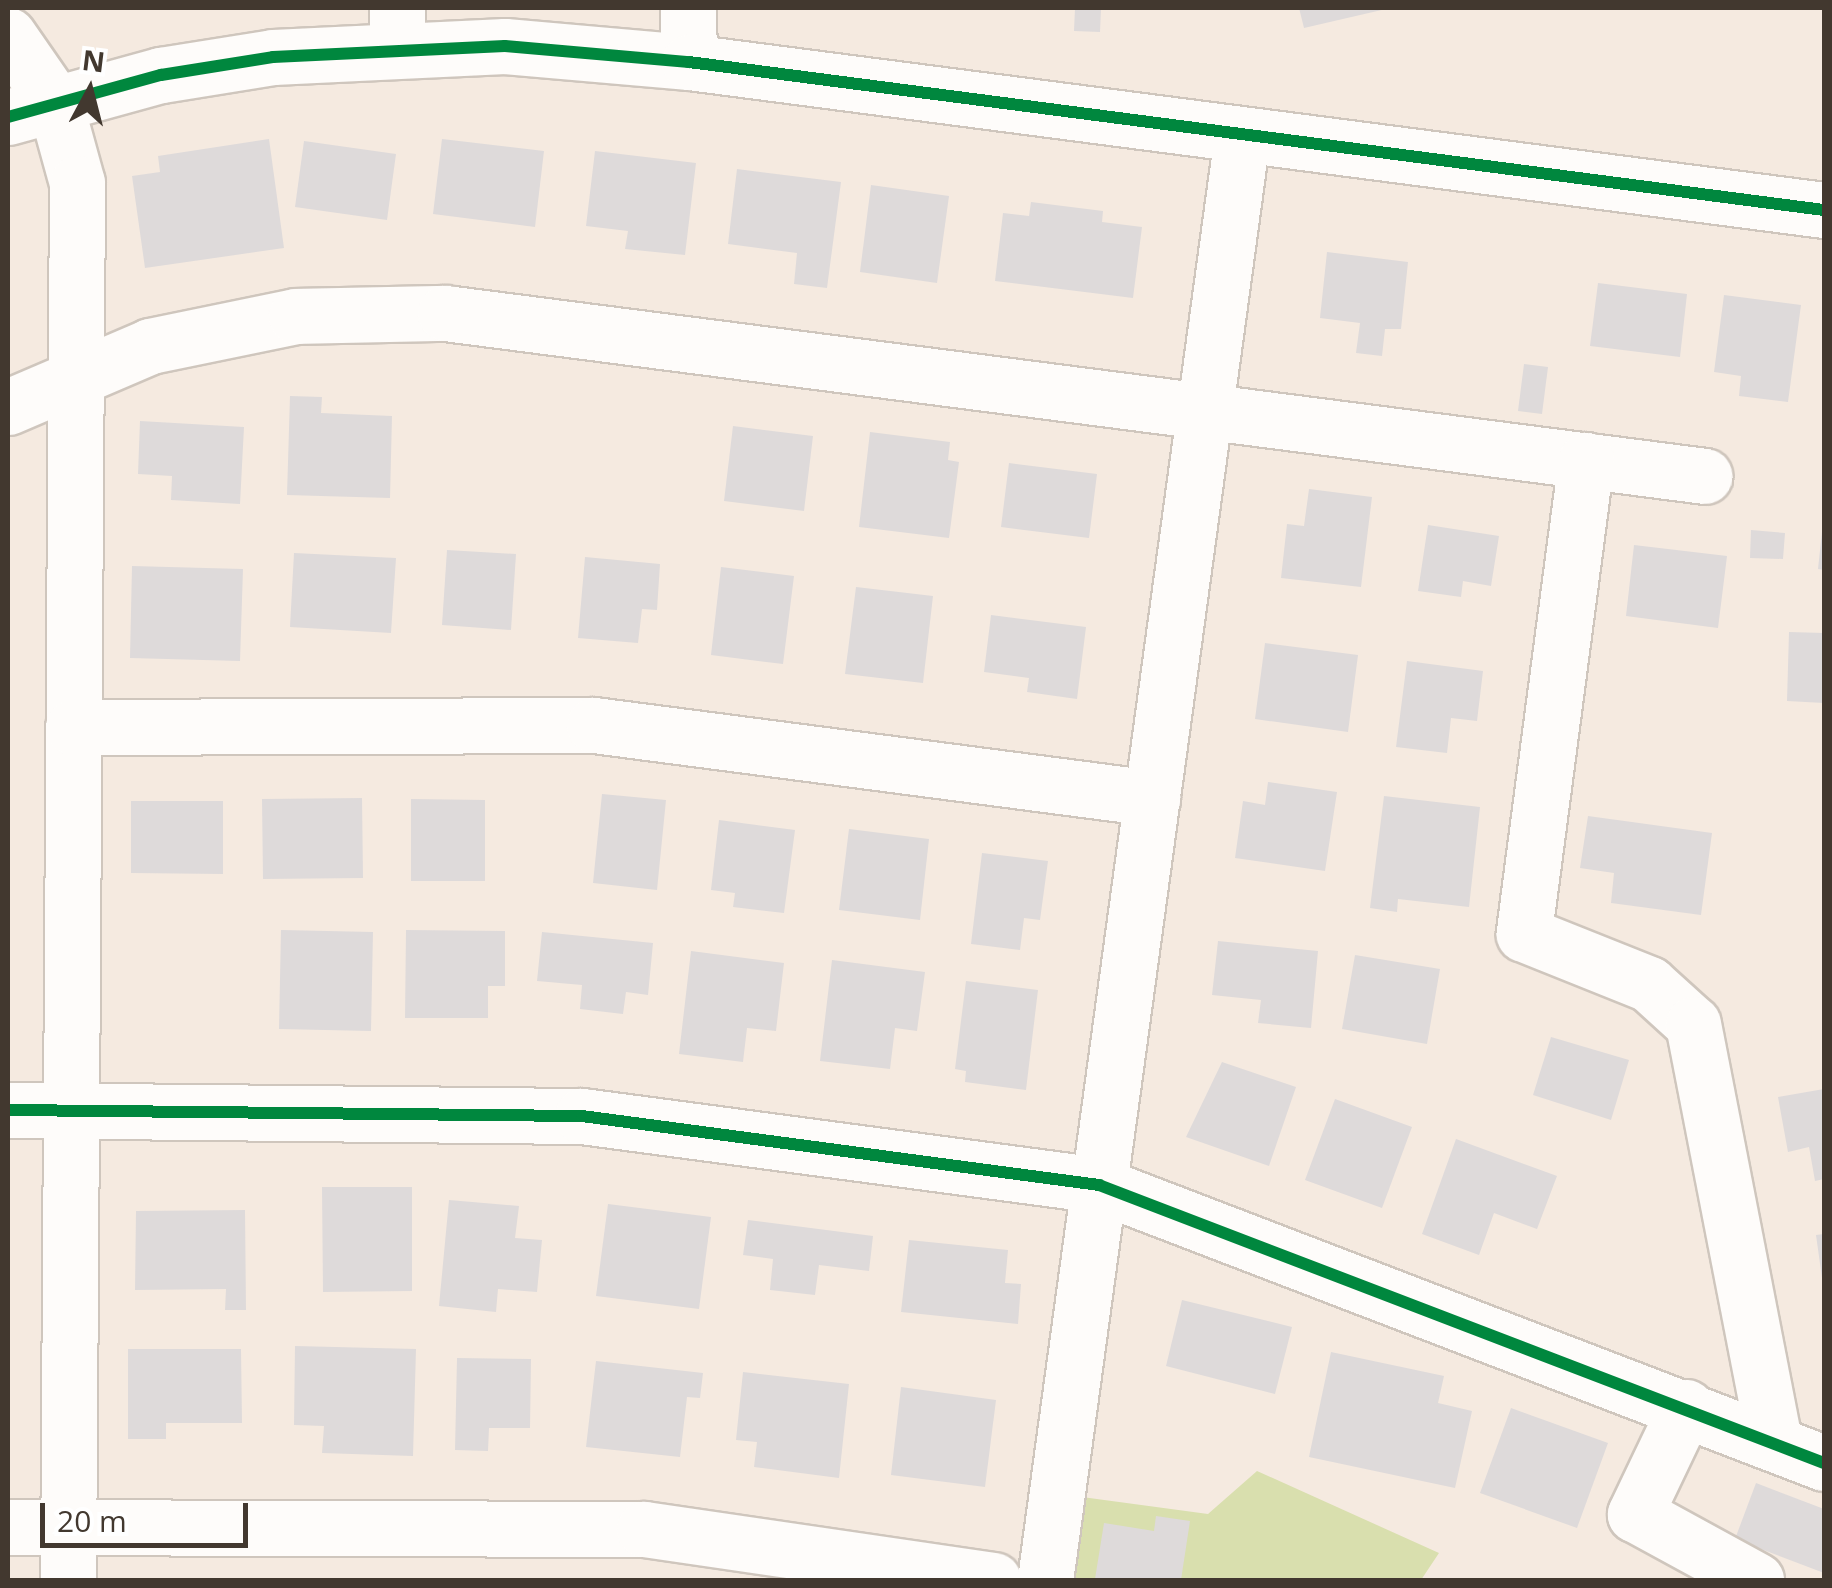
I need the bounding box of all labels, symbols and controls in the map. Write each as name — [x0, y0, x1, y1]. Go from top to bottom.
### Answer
north arrow — [40, 40, 140, 140]
text: N — [80, 40, 107, 80]
scale bar — [45, 1483, 252, 1545]
text: 20 m — [57, 1500, 127, 1541]

